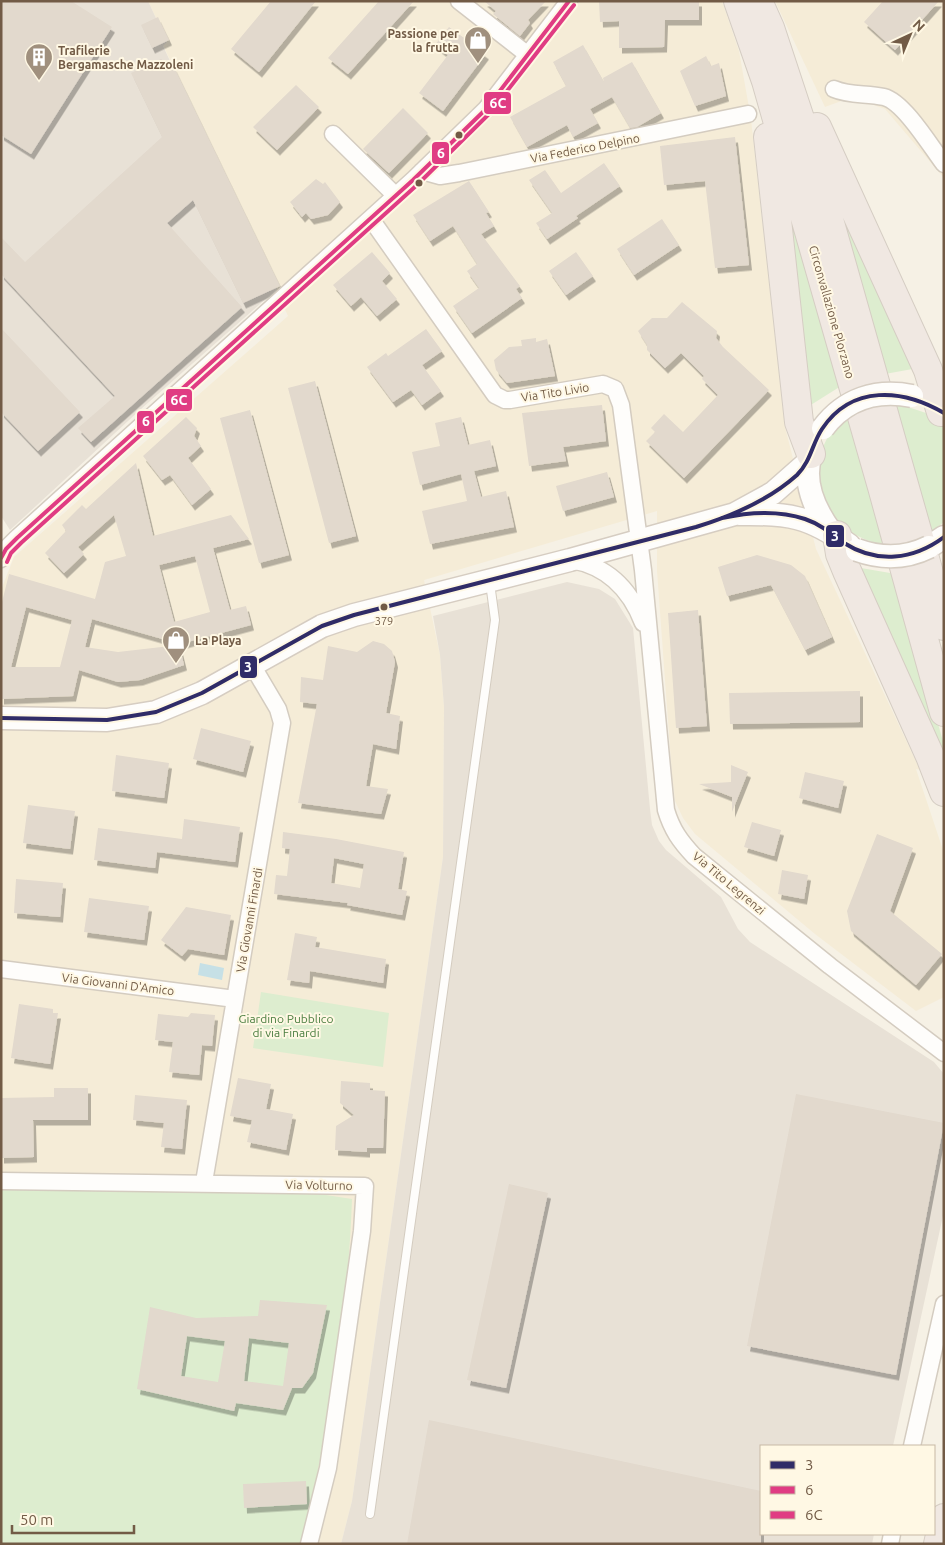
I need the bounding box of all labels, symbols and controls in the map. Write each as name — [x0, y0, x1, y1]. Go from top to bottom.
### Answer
north arrow — [885, 10, 935, 60]
text: N — [910, 16, 928, 35]
shop icon: Passione per la frutta — [463, 25, 493, 64]
place label: Passione per la frutta — [387, 27, 459, 54]
building icon: Trafilerie Bergamasche Mazzoleni — [24, 42, 54, 81]
place label: Trafilerie Bergamasche Mazzoleni — [58, 44, 193, 71]
line badge: 6C — [483, 91, 512, 115]
text: 6C — [490, 95, 506, 111]
unlabelled marker — [454, 130, 464, 140]
street label: Via Federico Delpino — [529, 131, 641, 165]
line badge: 6 — [431, 141, 450, 165]
text: 6 — [437, 145, 445, 161]
unlabelled marker — [414, 178, 424, 188]
street label: Circonvallazione Plorzano — [807, 244, 857, 380]
street label: Via Tito Livio — [520, 380, 590, 404]
line badge: 6C — [165, 388, 193, 412]
text: 6C — [171, 392, 187, 408]
line badge: 6 — [136, 410, 155, 434]
text: 6 — [142, 413, 150, 429]
line badge: 3 — [825, 524, 845, 548]
text: 3 — [831, 528, 839, 544]
marker: 379 — [379, 602, 389, 612]
place label: 379 — [375, 615, 393, 627]
shop icon: La Playa — [161, 625, 191, 664]
place label: La Playa — [195, 634, 242, 647]
line badge: 3 — [239, 655, 258, 679]
text: 3 — [244, 659, 252, 675]
street label: Via Tito Legrenzi — [690, 849, 768, 917]
street label: Via Giovanni Finardi — [233, 867, 265, 973]
street label: Via Giovanni D'Amico — [61, 971, 175, 997]
park label: Giardino Pubblico di via Finardi — [239, 1012, 333, 1039]
street label: Via Volturno — [285, 1178, 353, 1192]
legend — [760, 1445, 935, 1535]
text: 3 — [805, 1456, 813, 1473]
text: 6 — [805, 1481, 813, 1498]
scale bar — [12, 1502, 135, 1534]
text: 6C — [805, 1506, 823, 1523]
text: 50 m — [20, 1511, 53, 1528]

